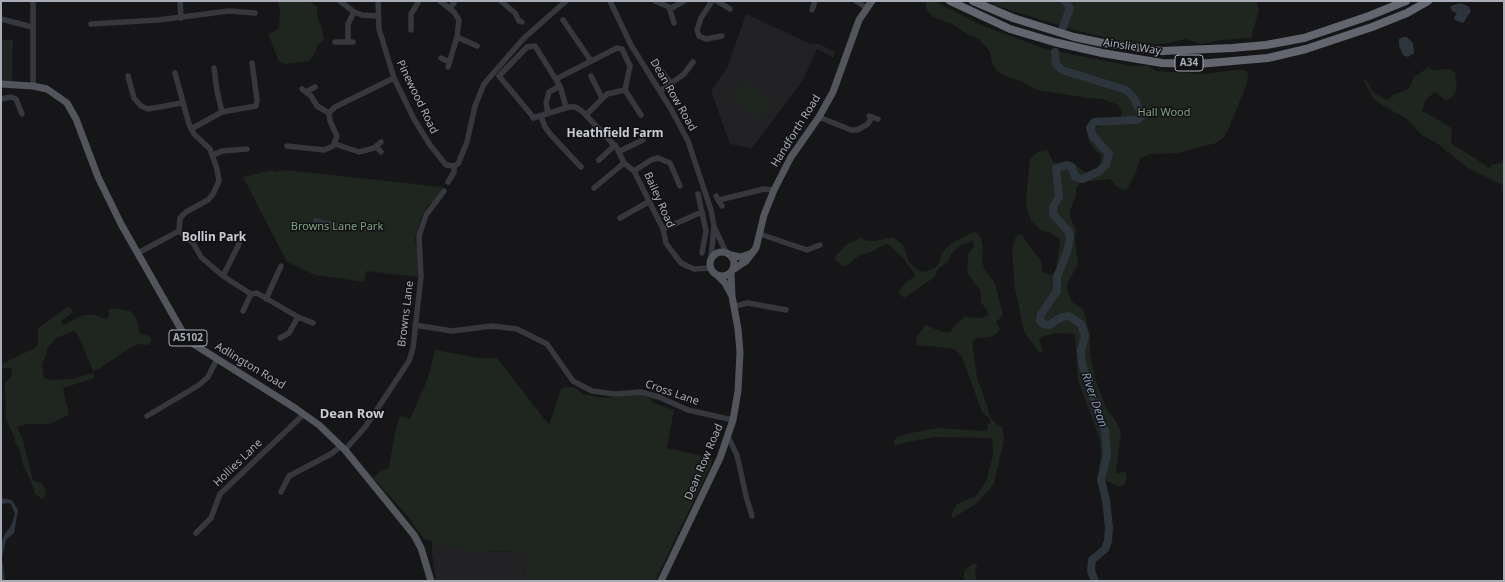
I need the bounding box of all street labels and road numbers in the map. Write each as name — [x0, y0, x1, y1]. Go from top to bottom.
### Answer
street label: Ainslie Way — [1102, 36, 1162, 58]
road number: A34 — [1175, 55, 1203, 71]
street label: Dean Row Road — [647, 57, 699, 133]
street label: Pinewood Road — [393, 58, 441, 136]
street label: Handforth Road — [768, 92, 824, 170]
street label: Bailey Road — [641, 170, 677, 230]
street label: Browns Lane — [395, 280, 417, 348]
road number: A5102 — [169, 330, 207, 346]
street label: Adlington Road — [212, 340, 288, 392]
street label: Cross Lane — [643, 378, 701, 408]
street label: Dean Row Road — [682, 422, 726, 502]
street label: Hollies Lane — [211, 437, 265, 489]

